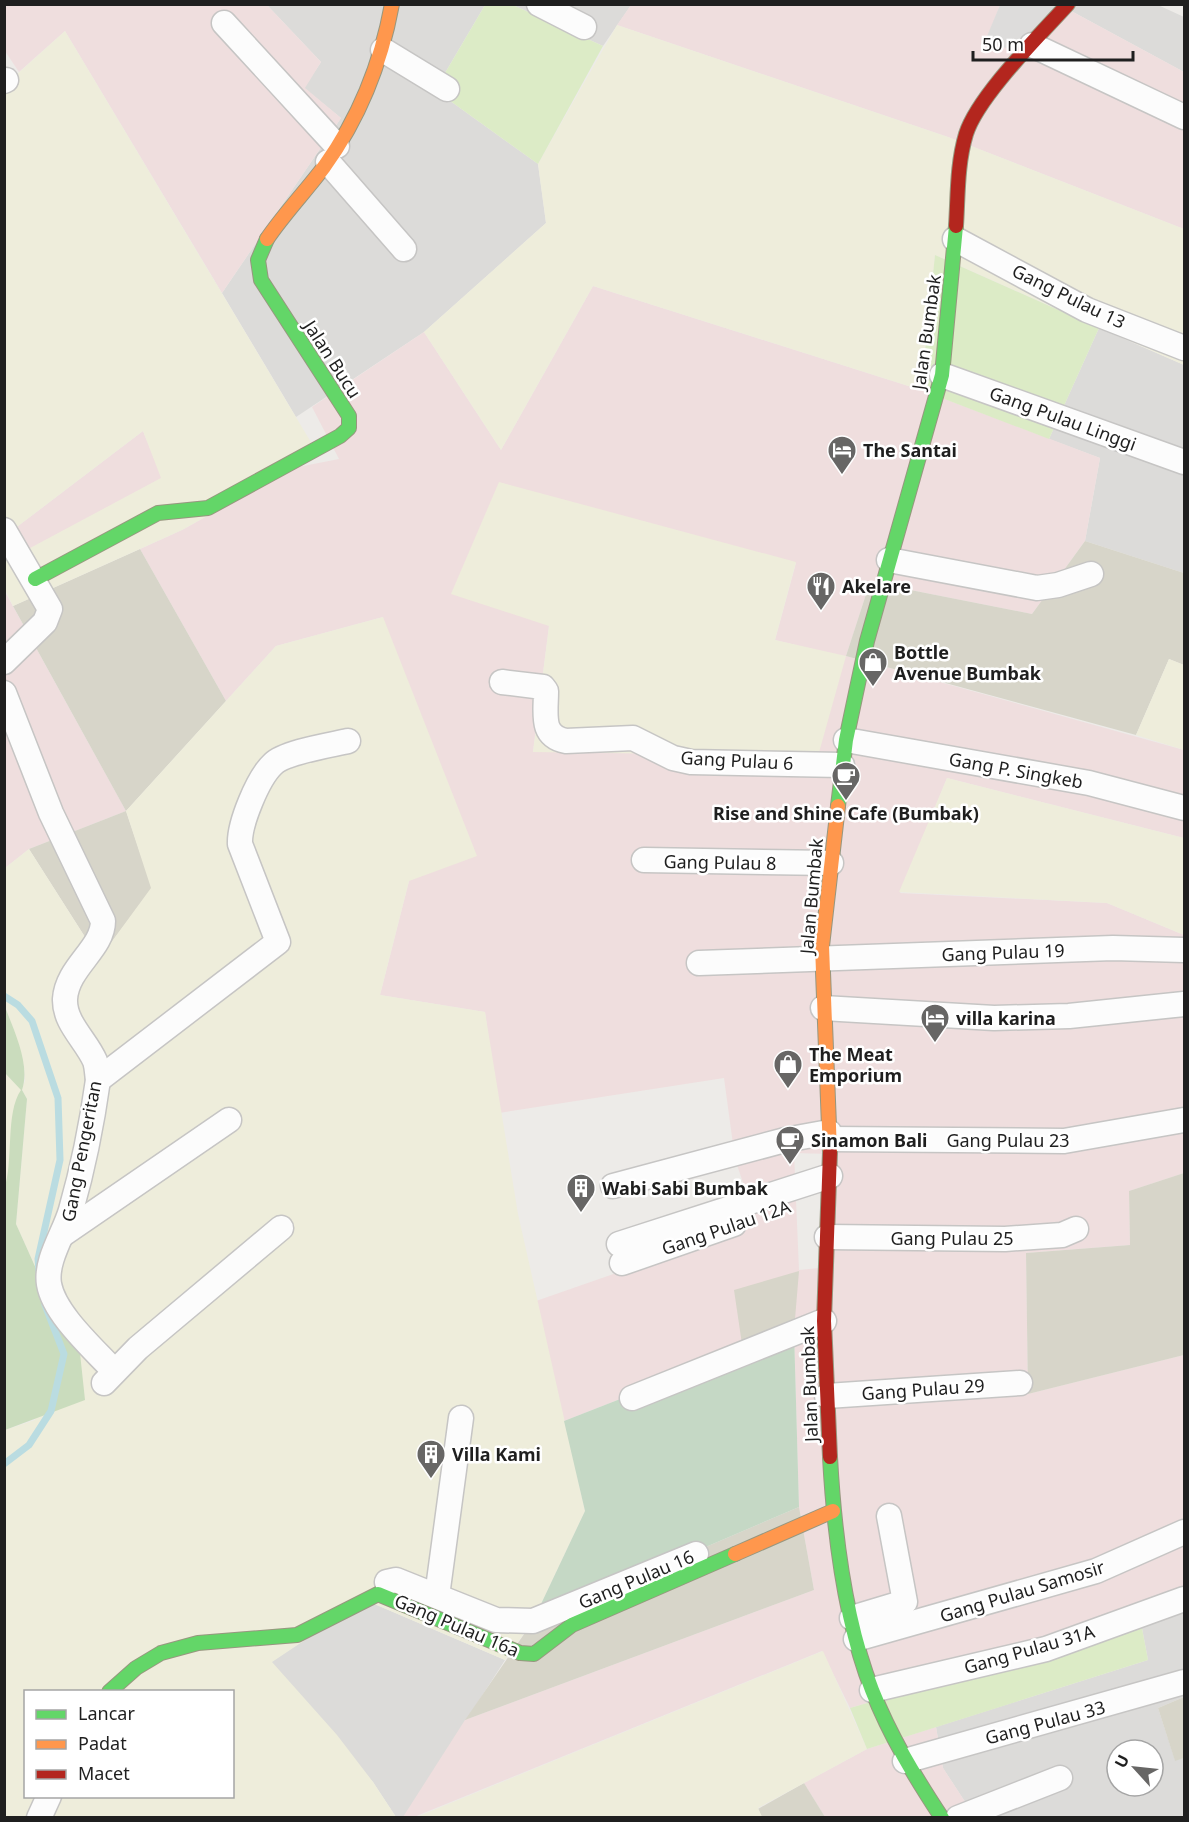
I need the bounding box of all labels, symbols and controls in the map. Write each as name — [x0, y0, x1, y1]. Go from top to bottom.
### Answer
scale bar — [973, 24, 1134, 62]
text: 50 m — [982, 32, 1024, 56]
street label: Gang Pulau 13 — [1008, 258, 1130, 334]
street label: Jalan Bumbak — [906, 273, 946, 393]
street label: Jalan Bucu — [298, 314, 367, 403]
street label: Gang Pulau Linggi — [986, 380, 1140, 456]
hotel icon: The Santai — [826, 434, 858, 476]
place label: The Santai — [863, 438, 957, 462]
restaurant icon: Akelare — [805, 570, 837, 612]
place label: Akelare — [842, 574, 911, 598]
place label: Bottle Avenue Bumbak — [894, 640, 1042, 685]
shop icon: Bottle Avenue Bumbak — [857, 646, 889, 688]
street label: Gang Pulau 6 — [680, 745, 794, 775]
street label: Gang P. Singkeb — [947, 746, 1085, 794]
cafe icon: Rise and Shine Cafe (Bumbak) — [830, 760, 862, 802]
place label: Rise and Shine Cafe (Bumbak) — [713, 801, 979, 825]
street label: Jalan Bumbak — [794, 837, 828, 957]
street label: Gang Pulau 8 — [663, 849, 777, 875]
street label: Gang Pulau 19 — [941, 938, 1065, 966]
hotel icon: villa karina — [919, 1002, 951, 1044]
place label: villa karina — [956, 1006, 1056, 1030]
place label: The Meat Emporium — [809, 1042, 902, 1087]
shop icon: The Meat Emporium — [772, 1048, 804, 1090]
street label: Gang Pengeritan — [56, 1078, 106, 1224]
cafe icon: Sinamon Bali — [774, 1124, 806, 1166]
place label: Sinamon Bali — [811, 1128, 927, 1152]
street label: Gang Pulau 23 — [946, 1128, 1070, 1152]
building icon: Wabi Sabi Bumbak — [565, 1172, 597, 1214]
place label: Wabi Sabi Bumbak — [602, 1176, 769, 1200]
street label: Gang Pulau 12A — [658, 1194, 794, 1260]
street label: Gang Pulau 25 — [890, 1226, 1014, 1250]
street label: Jalan Bumbak — [795, 1325, 823, 1444]
street label: Gang Pulau 29 — [861, 1373, 985, 1405]
building icon: Villa Kami — [415, 1438, 447, 1480]
place label: Villa Kami — [452, 1442, 541, 1466]
street label: Gang Pulau 16 — [575, 1544, 697, 1614]
street label: Gang Pulau Samosir — [937, 1554, 1108, 1627]
street label: Gang Pulau 16a — [391, 1588, 523, 1662]
street label: Gang Pulau 31A — [961, 1619, 1098, 1679]
legend — [24, 1690, 234, 1798]
street label: Gang Pulau 33 — [982, 1694, 1108, 1750]
text: Lancar — [78, 1701, 135, 1725]
text: Padat — [78, 1731, 127, 1755]
north arrow — [1105, 1738, 1165, 1798]
text: U — [1109, 1751, 1134, 1772]
text: Macet — [78, 1761, 130, 1785]

